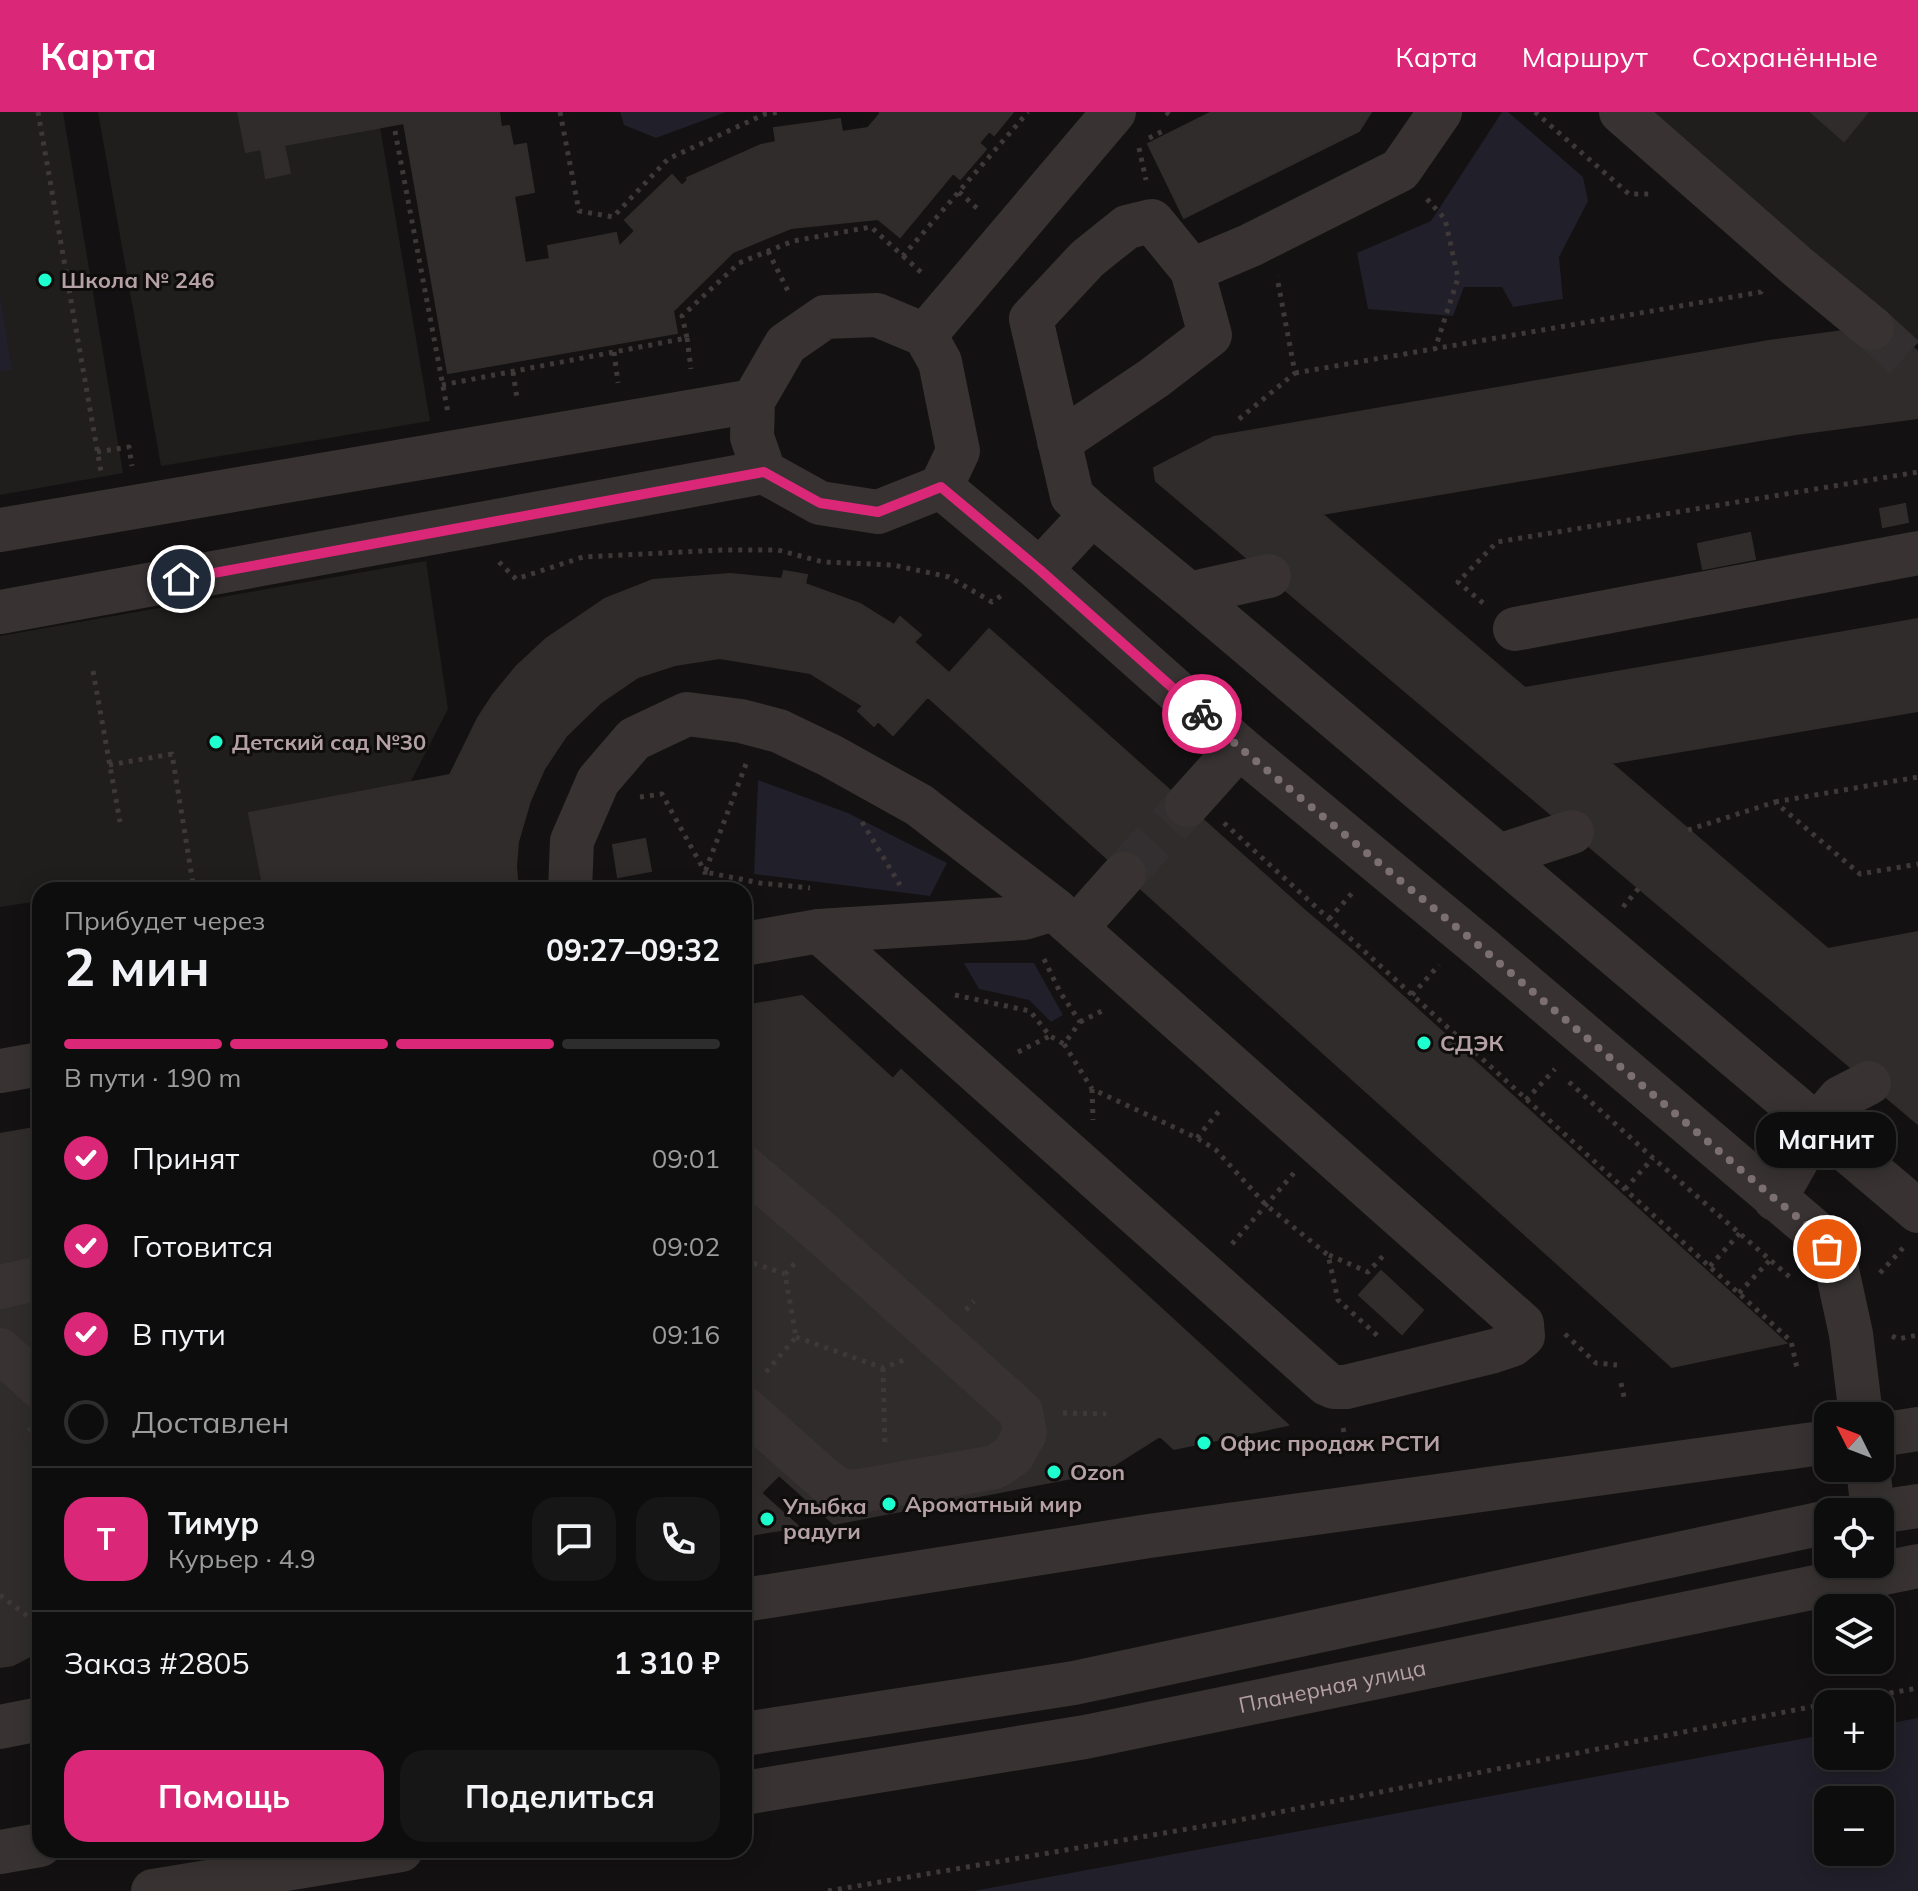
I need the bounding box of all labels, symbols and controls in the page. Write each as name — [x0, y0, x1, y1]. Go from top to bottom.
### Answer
text: Карта — [40, 32, 157, 80]
text: Карта — [1395, 39, 1478, 74]
text: Маршрут — [1522, 39, 1648, 74]
text: Сохранённые — [1692, 39, 1878, 74]
place label: Школа № 246 — [61, 266, 214, 294]
marker: Школа № 246 — [36, 271, 54, 289]
pin — [147, 545, 215, 613]
icon: home — [159, 557, 203, 601]
courier — [1162, 674, 1242, 754]
icon: bike — [1180, 692, 1224, 736]
place label: Детский сад №30 — [232, 728, 426, 756]
marker: Детский сад №30 — [207, 733, 225, 751]
text: Прибудет через — [64, 904, 265, 937]
text: 09:27–09:32 — [546, 931, 720, 969]
text: 2 мин — [64, 934, 210, 999]
place label: СДЭК — [1440, 1029, 1504, 1057]
marker: СДЭК — [1415, 1034, 1433, 1052]
text: В пути · 190 m — [64, 1061, 241, 1094]
callout: Магнит — [1757, 1113, 1897, 1169]
text: Магнит — [1778, 1123, 1874, 1156]
icon: check — [64, 1136, 108, 1180]
text: Принят — [132, 1139, 239, 1177]
text: 09:01 — [652, 1142, 720, 1175]
pin — [1793, 1215, 1861, 1283]
icon: check — [64, 1224, 108, 1268]
text: Готовится — [132, 1227, 273, 1265]
icon: bag — [1805, 1227, 1849, 1271]
text: 09:02 — [652, 1230, 720, 1263]
icon: check — [64, 1312, 108, 1356]
text: В пути — [132, 1315, 226, 1353]
text: 09:16 — [652, 1318, 720, 1351]
north arrow — [1814, 1402, 1894, 1482]
map controls — [1814, 1402, 1894, 1866]
text: Доставлен — [132, 1403, 290, 1441]
place label: Офис продаж РСТИ — [1220, 1429, 1440, 1457]
marker: Офис продаж РСТИ — [1195, 1434, 1213, 1452]
place label: Ozon — [1070, 1458, 1125, 1486]
marker: Ozon — [1045, 1463, 1063, 1481]
place label: Ароматный мир — [905, 1490, 1082, 1518]
place label: Улыбка радуги — [782, 1492, 867, 1545]
marker: Ароматный мир — [880, 1495, 898, 1513]
button: chat — [532, 1497, 616, 1581]
button: phone — [636, 1497, 720, 1581]
button: locate — [1814, 1498, 1894, 1578]
text: Тимур — [168, 1504, 259, 1542]
marker: Улыбка радуги — [758, 1510, 776, 1528]
text: Т — [97, 1520, 115, 1558]
text: Курьер · 4.9 — [168, 1542, 316, 1575]
button: layers — [1814, 1594, 1894, 1674]
text: Заказ #2805 — [64, 1644, 249, 1682]
text: 1 310 ₽ — [614, 1644, 720, 1682]
street label: Планерная улица — [1236, 1653, 1428, 1719]
button: + — [1814, 1690, 1894, 1770]
button: Помощь — [64, 1750, 384, 1842]
button: Поделиться — [400, 1750, 720, 1842]
button: − — [1814, 1786, 1894, 1866]

